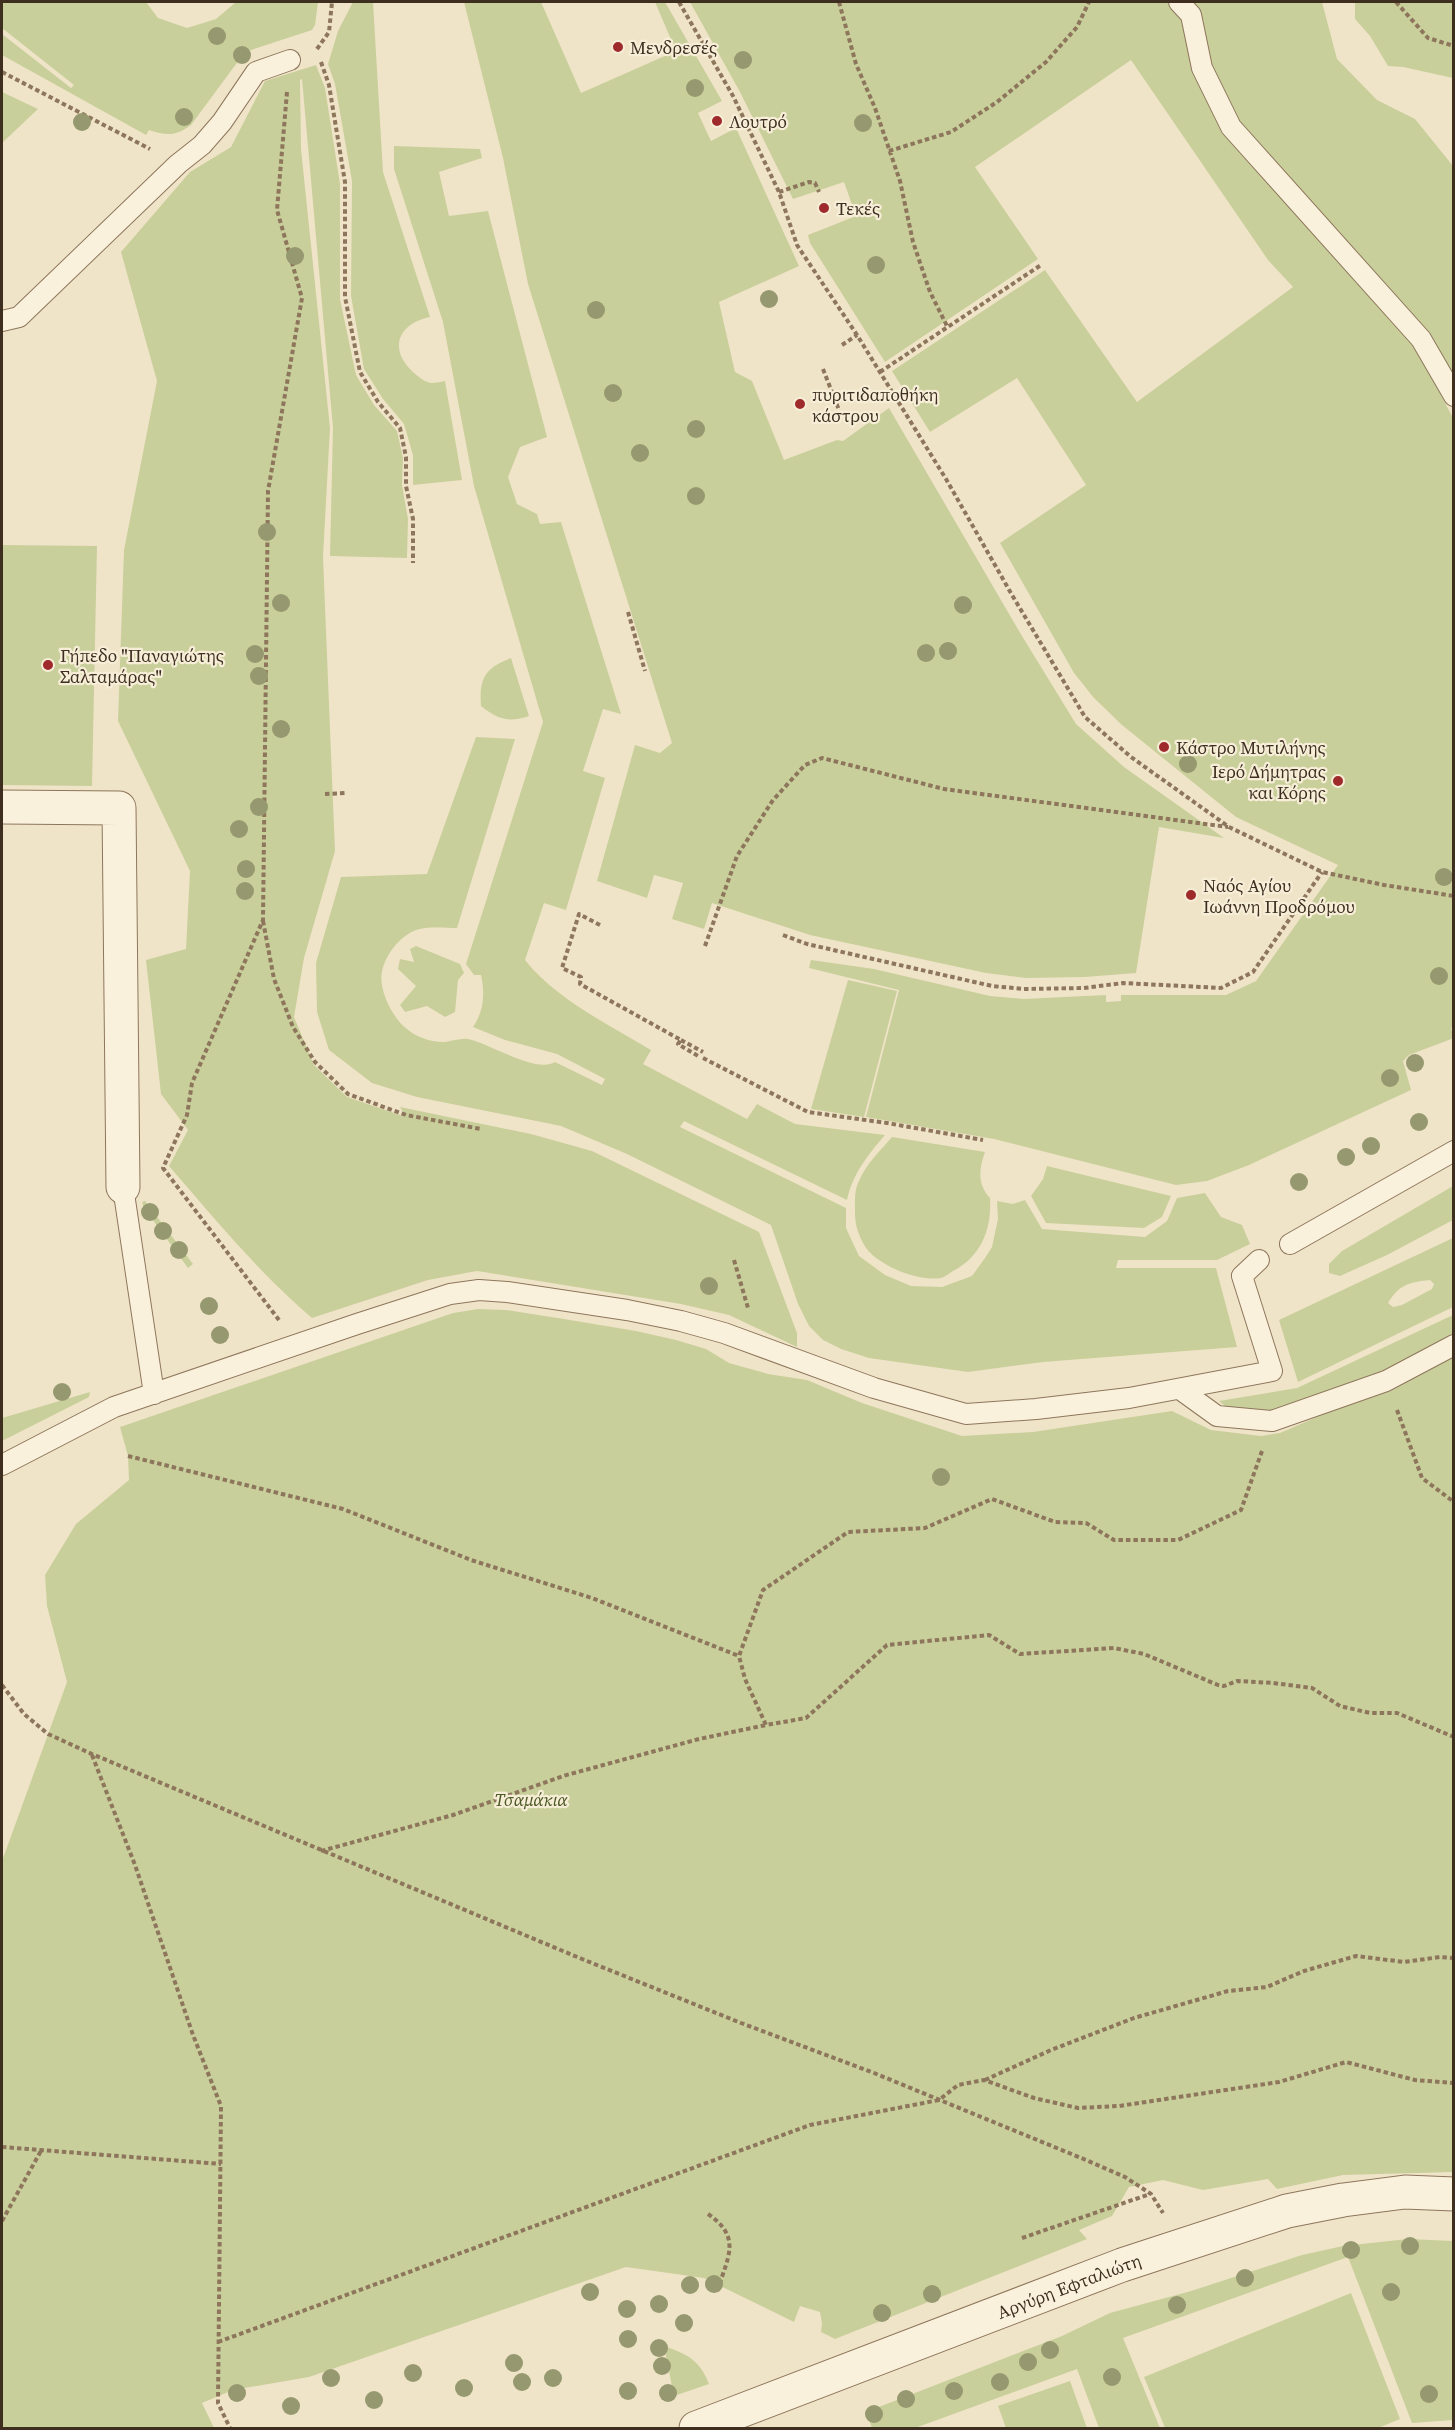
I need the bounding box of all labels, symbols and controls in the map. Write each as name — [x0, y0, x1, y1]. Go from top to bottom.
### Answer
place label: Μενδρεσές — [630, 35, 717, 60]
marker: Μενδρεσές — [611, 40, 625, 54]
place label: Λουτρό — [729, 109, 787, 134]
marker: Λουτρό — [710, 114, 724, 128]
place label: Τεκές — [836, 196, 880, 221]
marker: Τεκές — [817, 201, 831, 215]
place label: πυριτιδαποθήκη κάστρου — [812, 382, 938, 428]
marker: πυριτιδαποθήκη κάστρου — [793, 397, 807, 411]
place label: Γήπεδο "Παναγιώτης Σαλταμάρας" — [60, 643, 224, 689]
marker: Γήπεδο "Παναγιώτης Σαλταμάρας" — [41, 658, 55, 672]
place label: Κάστρο Μυτιλήνης — [1176, 735, 1326, 760]
marker: Κάστρο Μυτιλήνης — [1157, 740, 1171, 754]
place label: Ιερό Δήμητρας και Κόρης — [1212, 759, 1326, 805]
marker: Ιερό Δήμητρας και Κόρης — [1331, 774, 1345, 788]
place label: Ναός Αγίου Ιωάννη Προδρόμου — [1203, 873, 1355, 919]
marker: Ναός Αγίου Ιωάννη Προδρόμου — [1184, 888, 1198, 902]
park label: Τσαμάκια — [495, 1787, 567, 1812]
street label: Αργύρη Εφταλιώτη — [993, 2247, 1144, 2324]

